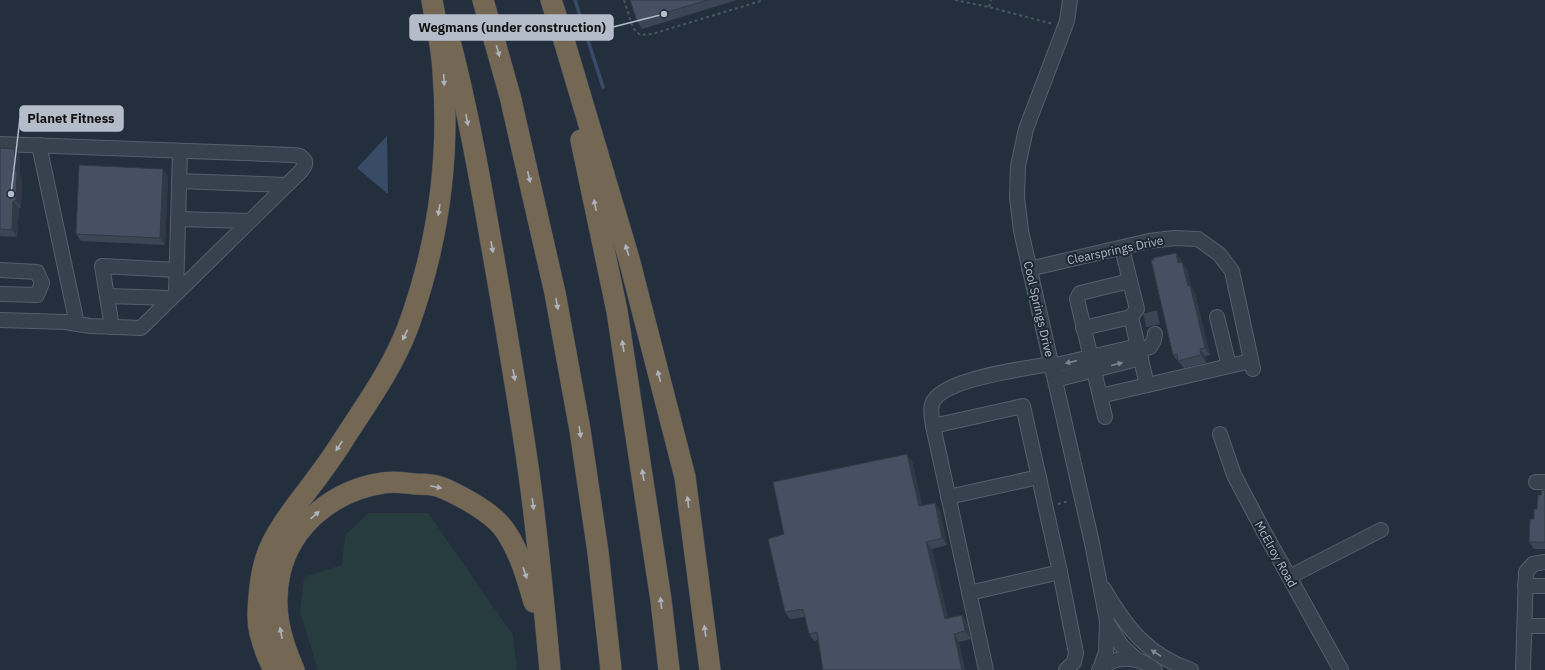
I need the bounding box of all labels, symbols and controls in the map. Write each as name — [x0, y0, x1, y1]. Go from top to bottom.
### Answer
callout: Wegmans (under construction) — [410, 15, 613, 40]
text: Wegmans (under construction) — [418, 19, 606, 36]
one-way arrow — [495, 45, 501, 57]
one-way arrow — [440, 74, 447, 86]
callout: Planet Fitness — [20, 106, 123, 131]
text: Planet Fitness — [27, 110, 115, 127]
one-way arrow — [465, 113, 471, 126]
one-way arrow — [526, 171, 532, 183]
one-way arrow — [592, 199, 598, 211]
one-way arrow — [436, 204, 442, 216]
street label: Clearsprings Drive — [1066, 232, 1165, 268]
one-way arrow — [489, 241, 495, 253]
one-way arrow — [624, 244, 630, 256]
street label: Cool Springs Drive — [1021, 260, 1057, 359]
one-way arrow — [554, 298, 560, 310]
one-way arrow — [402, 329, 408, 340]
one-way arrow — [620, 340, 626, 352]
one-way arrow — [1065, 359, 1077, 365]
one-way arrow — [1111, 361, 1123, 367]
one-way arrow — [511, 369, 517, 381]
one-way arrow — [656, 370, 662, 382]
one-way arrow — [577, 426, 583, 438]
one-way arrow — [335, 441, 343, 452]
one-way arrow — [640, 469, 646, 481]
one-way arrow — [430, 484, 443, 490]
one-way arrow — [685, 496, 691, 508]
one-way arrow — [530, 498, 536, 510]
one-way arrow — [310, 510, 320, 520]
street label: McElroy Road — [1252, 518, 1300, 590]
one-way arrow — [523, 567, 529, 579]
one-way arrow — [658, 597, 664, 609]
one-way arrow — [702, 625, 708, 637]
one-way arrow — [277, 627, 283, 640]
one-way arrow — [1151, 649, 1161, 657]

